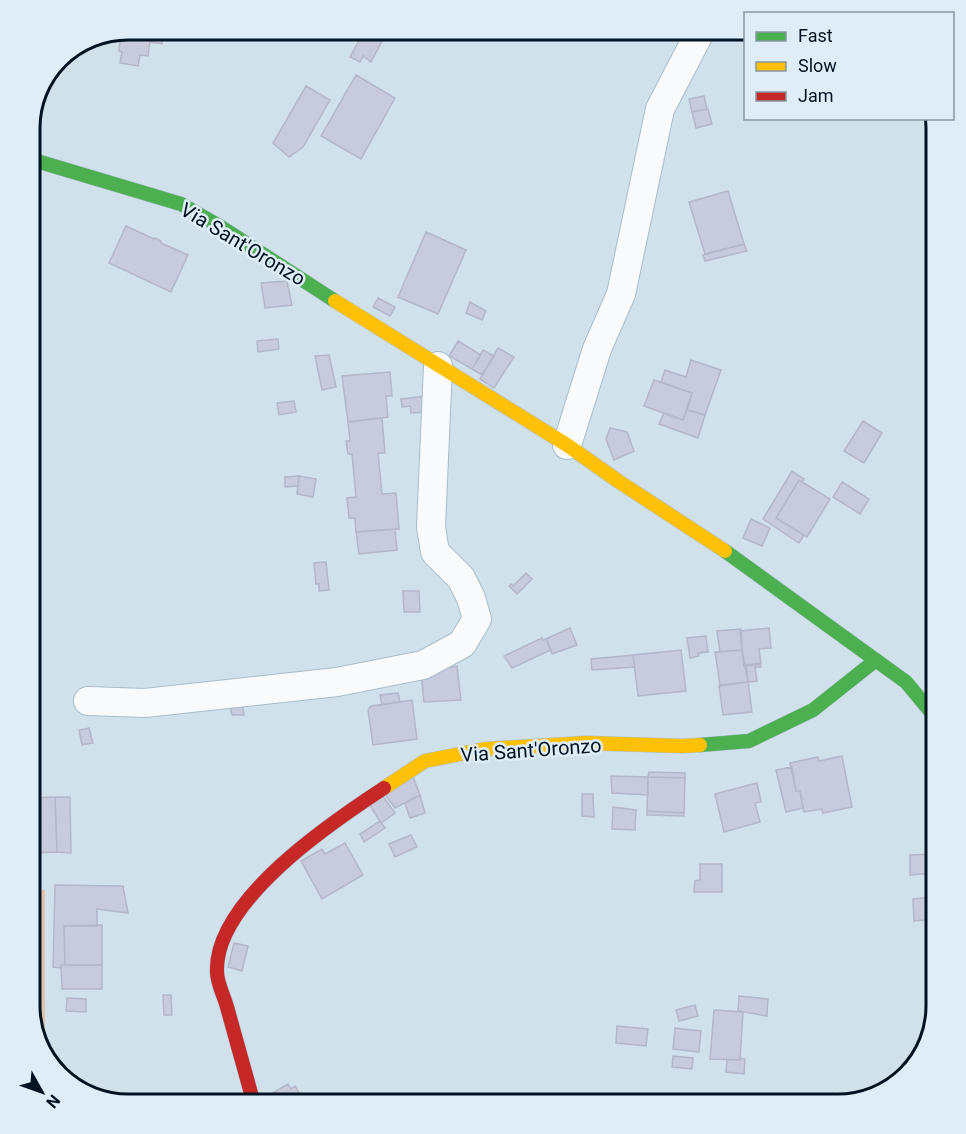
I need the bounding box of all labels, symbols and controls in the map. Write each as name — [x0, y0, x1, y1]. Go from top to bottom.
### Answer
legend — [744, 12, 954, 120]
text: Fast — [798, 25, 833, 46]
text: Slow — [798, 55, 837, 76]
text: Jam — [798, 85, 834, 106]
street label: Via Sant'Oronzo — [176, 197, 310, 291]
street label: Via Sant'Oronzo — [460, 733, 602, 767]
north arrow — [12, 1062, 72, 1122]
text: N — [42, 1091, 64, 1112]

